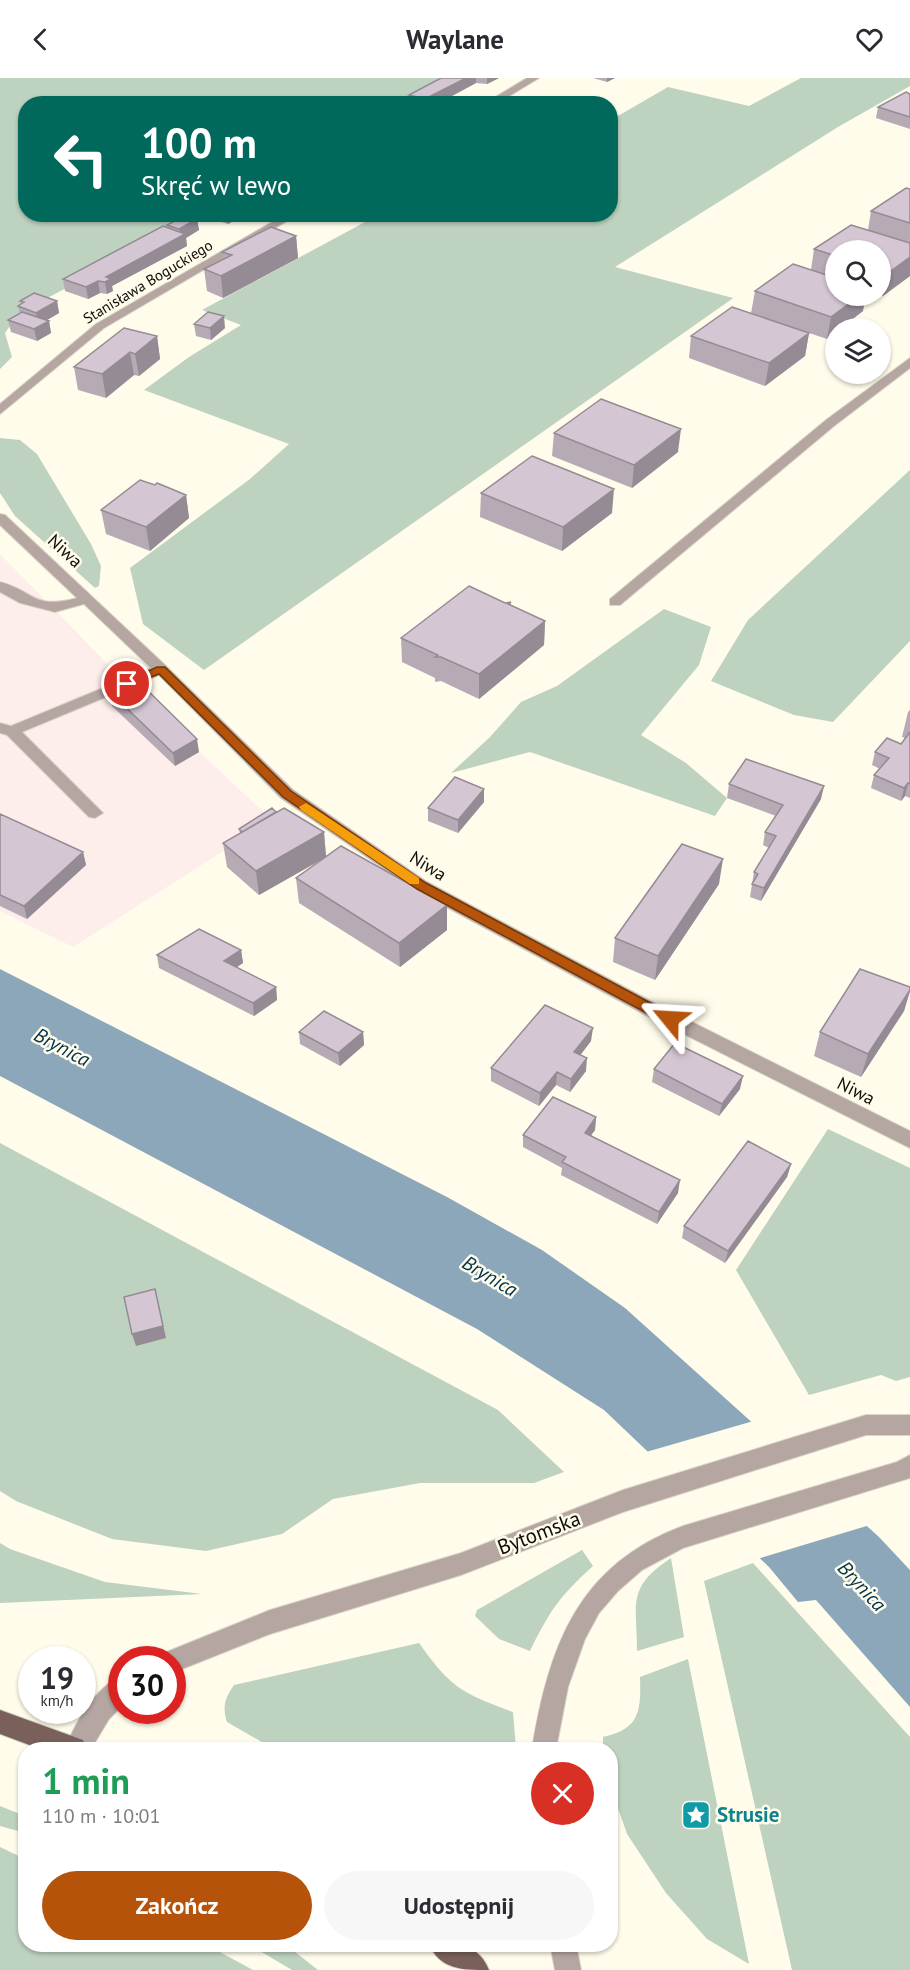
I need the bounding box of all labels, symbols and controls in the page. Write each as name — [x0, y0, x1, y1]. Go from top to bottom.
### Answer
text: Waylane — [406, 22, 504, 56]
icon: back — [24, 23, 57, 56]
icon: heart — [853, 23, 886, 56]
text: 100 m — [141, 115, 257, 170]
icon: left — [42, 120, 120, 198]
text: Skręć w lewo — [141, 168, 291, 202]
street label: Stanisława Boguckiego — [80, 235, 216, 328]
map controls — [825, 240, 891, 384]
button: search — [825, 240, 891, 306]
button: layers — [825, 318, 891, 384]
street label: Niwa — [43, 529, 87, 572]
pin — [101, 658, 152, 709]
icon: arrive — [110, 667, 143, 700]
street label: Niwa — [406, 845, 451, 886]
position arrow — [638, 987, 702, 1051]
water label: Brynica — [30, 1022, 95, 1073]
street label: Niwa — [834, 1071, 879, 1110]
water label: Brynica — [458, 1250, 522, 1303]
street label: Bytomska — [494, 1504, 584, 1561]
water label: Brynica — [832, 1555, 892, 1617]
speed limit sign: 30 — [108, 1646, 186, 1724]
text: 19 — [40, 1658, 74, 1697]
text: km/h — [41, 1691, 73, 1710]
text: 1 min — [42, 1757, 130, 1804]
button: close — [531, 1762, 594, 1825]
place icon: Strusie — [680, 1799, 712, 1831]
place label: Strusie — [717, 1801, 779, 1828]
text: 110 m · 10:01 — [42, 1803, 160, 1829]
button: Zakończ — [42, 1871, 312, 1940]
button: Udostępnij — [324, 1871, 594, 1940]

